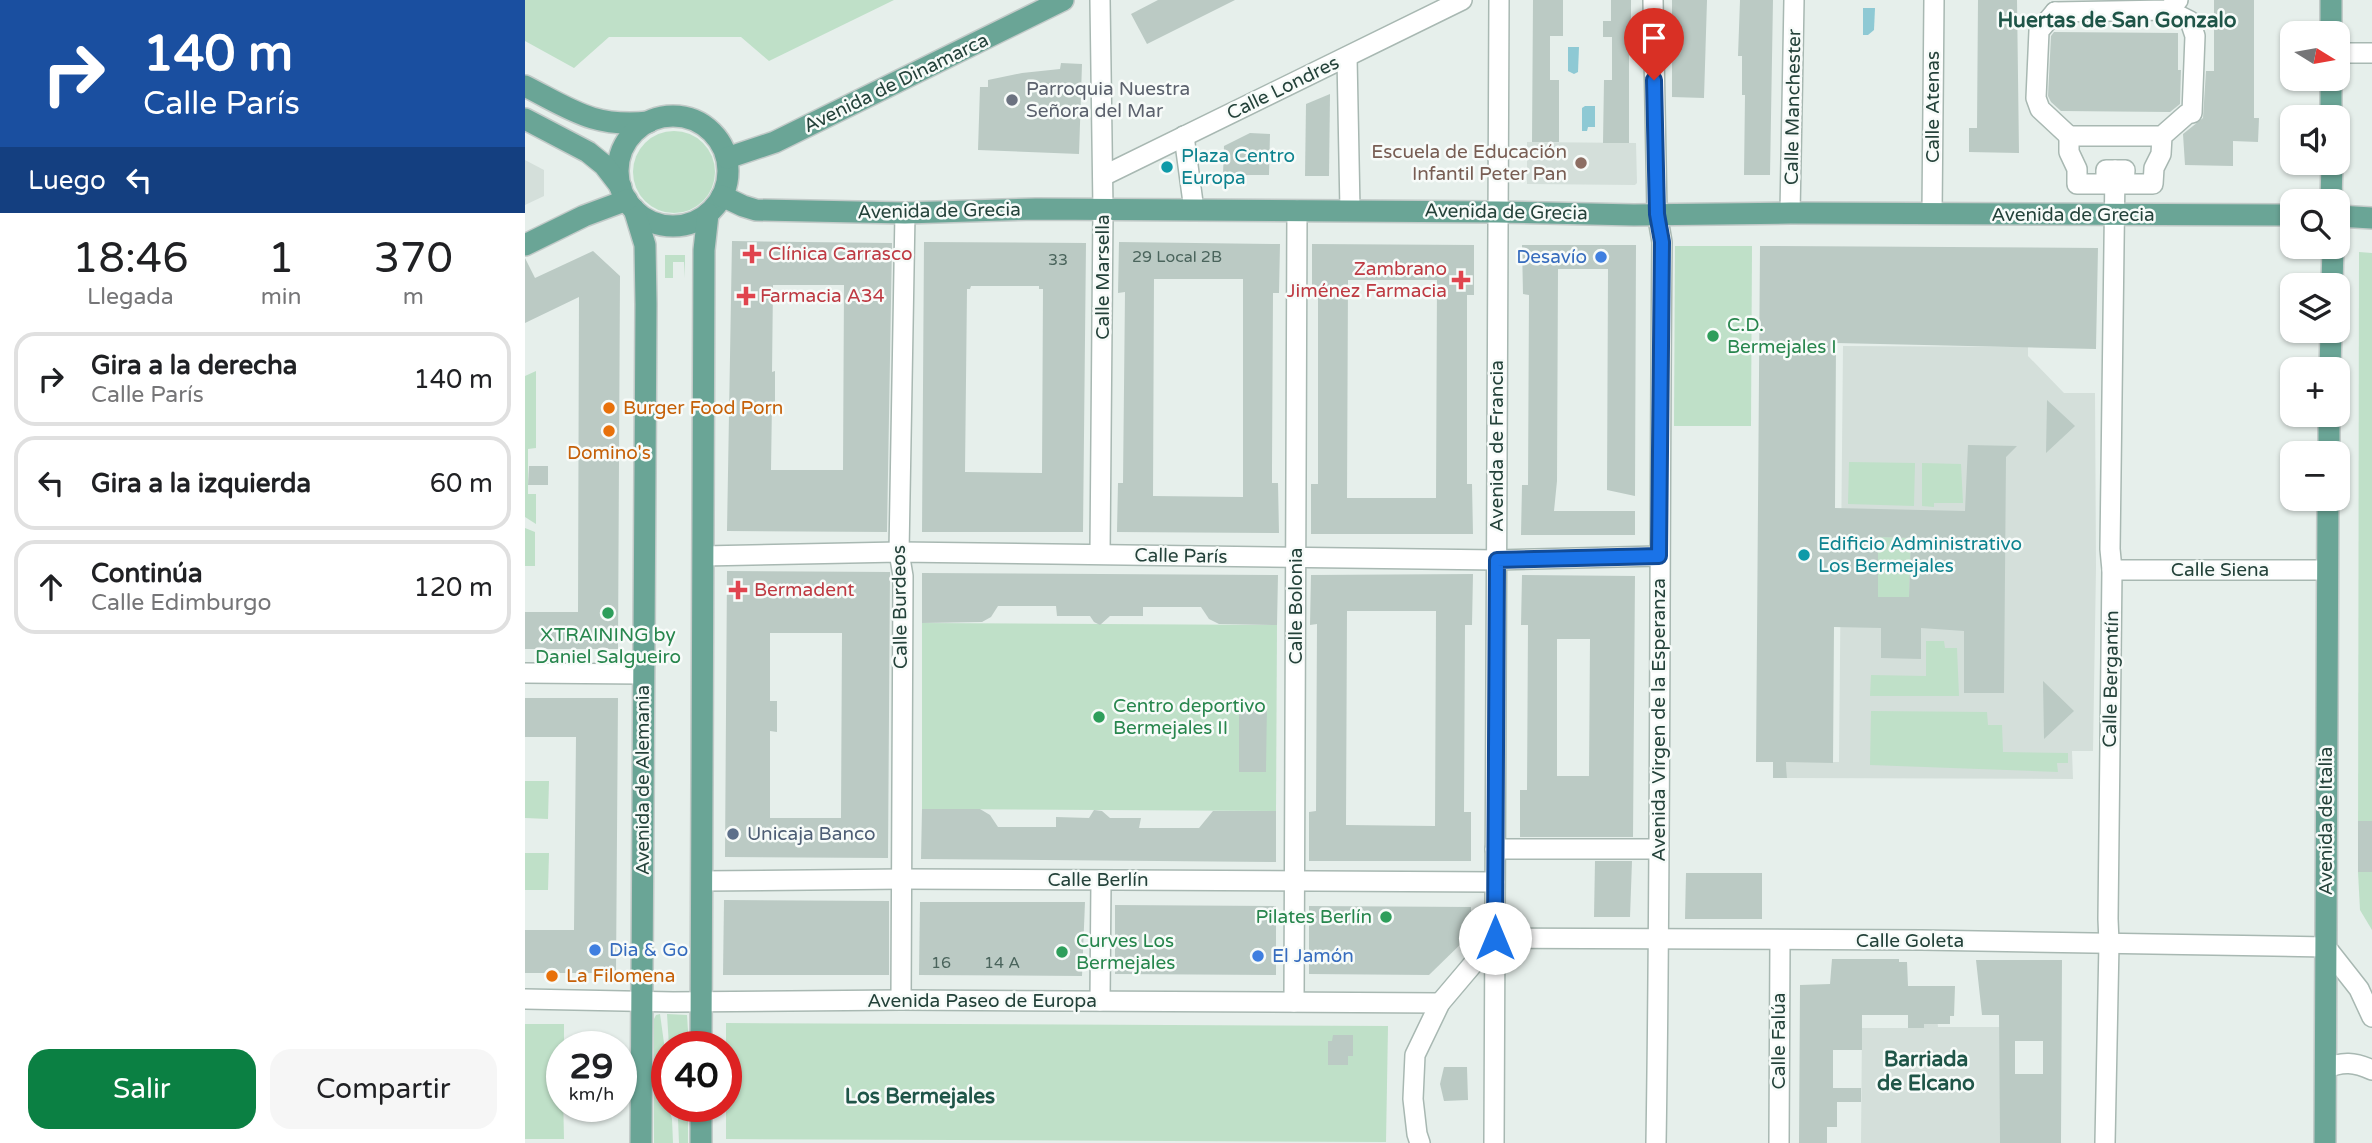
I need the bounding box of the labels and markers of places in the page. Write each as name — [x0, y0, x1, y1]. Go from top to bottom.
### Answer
pin — [1624, 8, 1684, 80]
place label: Parroquia Nuestra Señora del Mar — [1026, 78, 1190, 122]
marker: Parroquia Nuestra Señora del Mar — [1004, 92, 1020, 108]
place label: Escuela de Educación Infantil Peter Pan — [1371, 141, 1567, 185]
place label: Plaza Centro Europa — [1181, 145, 1295, 189]
marker: Escuela de Educación Infantil Peter Pan — [1573, 155, 1589, 171]
marker: Plaza Centro Europa — [1159, 159, 1175, 175]
place label: Clínica Carrasco — [768, 243, 913, 265]
marker: Clínica Carrasco — [742, 244, 762, 264]
place label: Desavío — [1516, 246, 1587, 268]
marker: Desavío — [1593, 249, 1609, 265]
place label: Zambrano Jiménez Farmacia — [1287, 258, 1447, 302]
marker: Zambrano Jiménez Farmacia — [1453, 272, 1469, 288]
place label: Farmacia A34 — [760, 285, 885, 307]
marker: Farmacia A34 — [738, 288, 754, 304]
place label: C.D. Bermejales I — [1727, 314, 1837, 358]
marker: C.D. Bermejales I — [1705, 328, 1721, 344]
place label: Burger Food Porn — [623, 397, 783, 419]
marker: Burger Food Porn — [601, 400, 617, 416]
marker: Domino's — [601, 423, 617, 439]
place label: Domino's — [567, 442, 651, 464]
place label: Edificio Administrativo Los Bermejales — [1818, 533, 2022, 577]
marker: Edificio Administrativo Los Bermejales — [1796, 547, 1812, 563]
place label: Bermadent — [754, 579, 855, 601]
marker: Bermadent — [728, 580, 748, 600]
marker: XTRAINING by Daniel Salgueiro — [600, 605, 616, 621]
place label: XTRAINING by Daniel Salgueiro — [535, 624, 681, 668]
place label: Centro deportivo Bermejales II — [1113, 695, 1266, 739]
marker: Centro deportivo Bermejales II — [1091, 709, 1107, 725]
place label: Unicaja Banco — [747, 823, 876, 845]
marker: Unicaja Banco — [725, 826, 741, 842]
place label: Pilates Berlín — [1255, 906, 1372, 928]
marker: Pilates Berlín — [1378, 909, 1394, 925]
place label: Curves Los Bermejales — [1076, 930, 1175, 974]
place label: Dia & Go — [609, 939, 688, 961]
marker: Dia & Go — [587, 942, 603, 958]
marker: Curves Los Bermejales — [1054, 944, 1070, 960]
place label: El Jamón — [1272, 945, 1354, 967]
marker: El Jamón — [1250, 948, 1266, 964]
place label: La Filomena — [566, 965, 675, 987]
marker: La Filomena — [544, 968, 560, 984]

